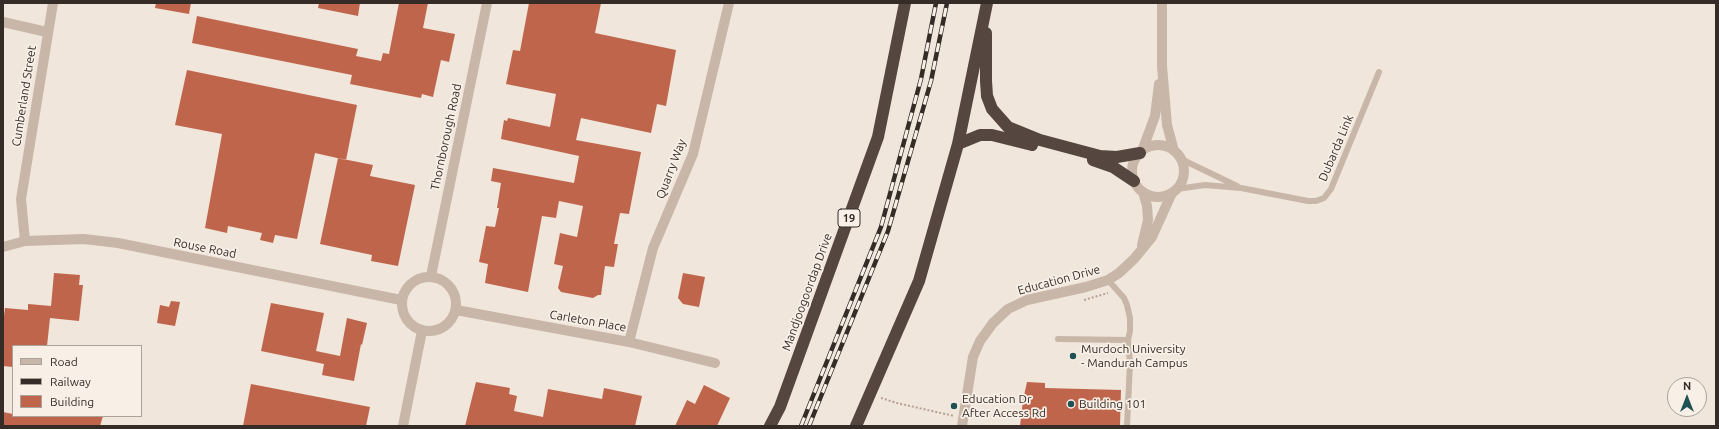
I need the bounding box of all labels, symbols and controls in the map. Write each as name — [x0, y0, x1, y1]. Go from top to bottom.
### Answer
street label: Cumberland Street — [9, 44, 39, 148]
street label: Thornborough Road — [428, 82, 464, 192]
street label: Dubarda Link — [1316, 113, 1356, 183]
street label: Quarry Way — [653, 137, 689, 201]
road number: 19 — [838, 209, 860, 227]
street label: Mandjoogoordap Drive — [779, 231, 835, 353]
street label: Rouse Road — [172, 235, 238, 261]
street label: Education Drive — [1016, 262, 1102, 298]
street label: Carleton Place — [548, 307, 628, 335]
place label: Murdoch University - Mandurah Campus — [1081, 342, 1188, 370]
legend — [12, 345, 142, 417]
marker: Murdoch University - Mandurah Campus — [1068, 351, 1078, 361]
text: Road — [50, 355, 78, 368]
text: Railway — [50, 375, 91, 388]
north arrow — [1667, 377, 1707, 417]
text: N — [1683, 380, 1691, 392]
place label: Education Dr After Access Rd — [962, 392, 1046, 420]
text: Building — [50, 395, 94, 408]
place label: Building 101 — [1079, 397, 1146, 411]
marker: Building 101 — [1066, 399, 1076, 409]
marker: Education Dr After Access Rd — [949, 401, 959, 411]

